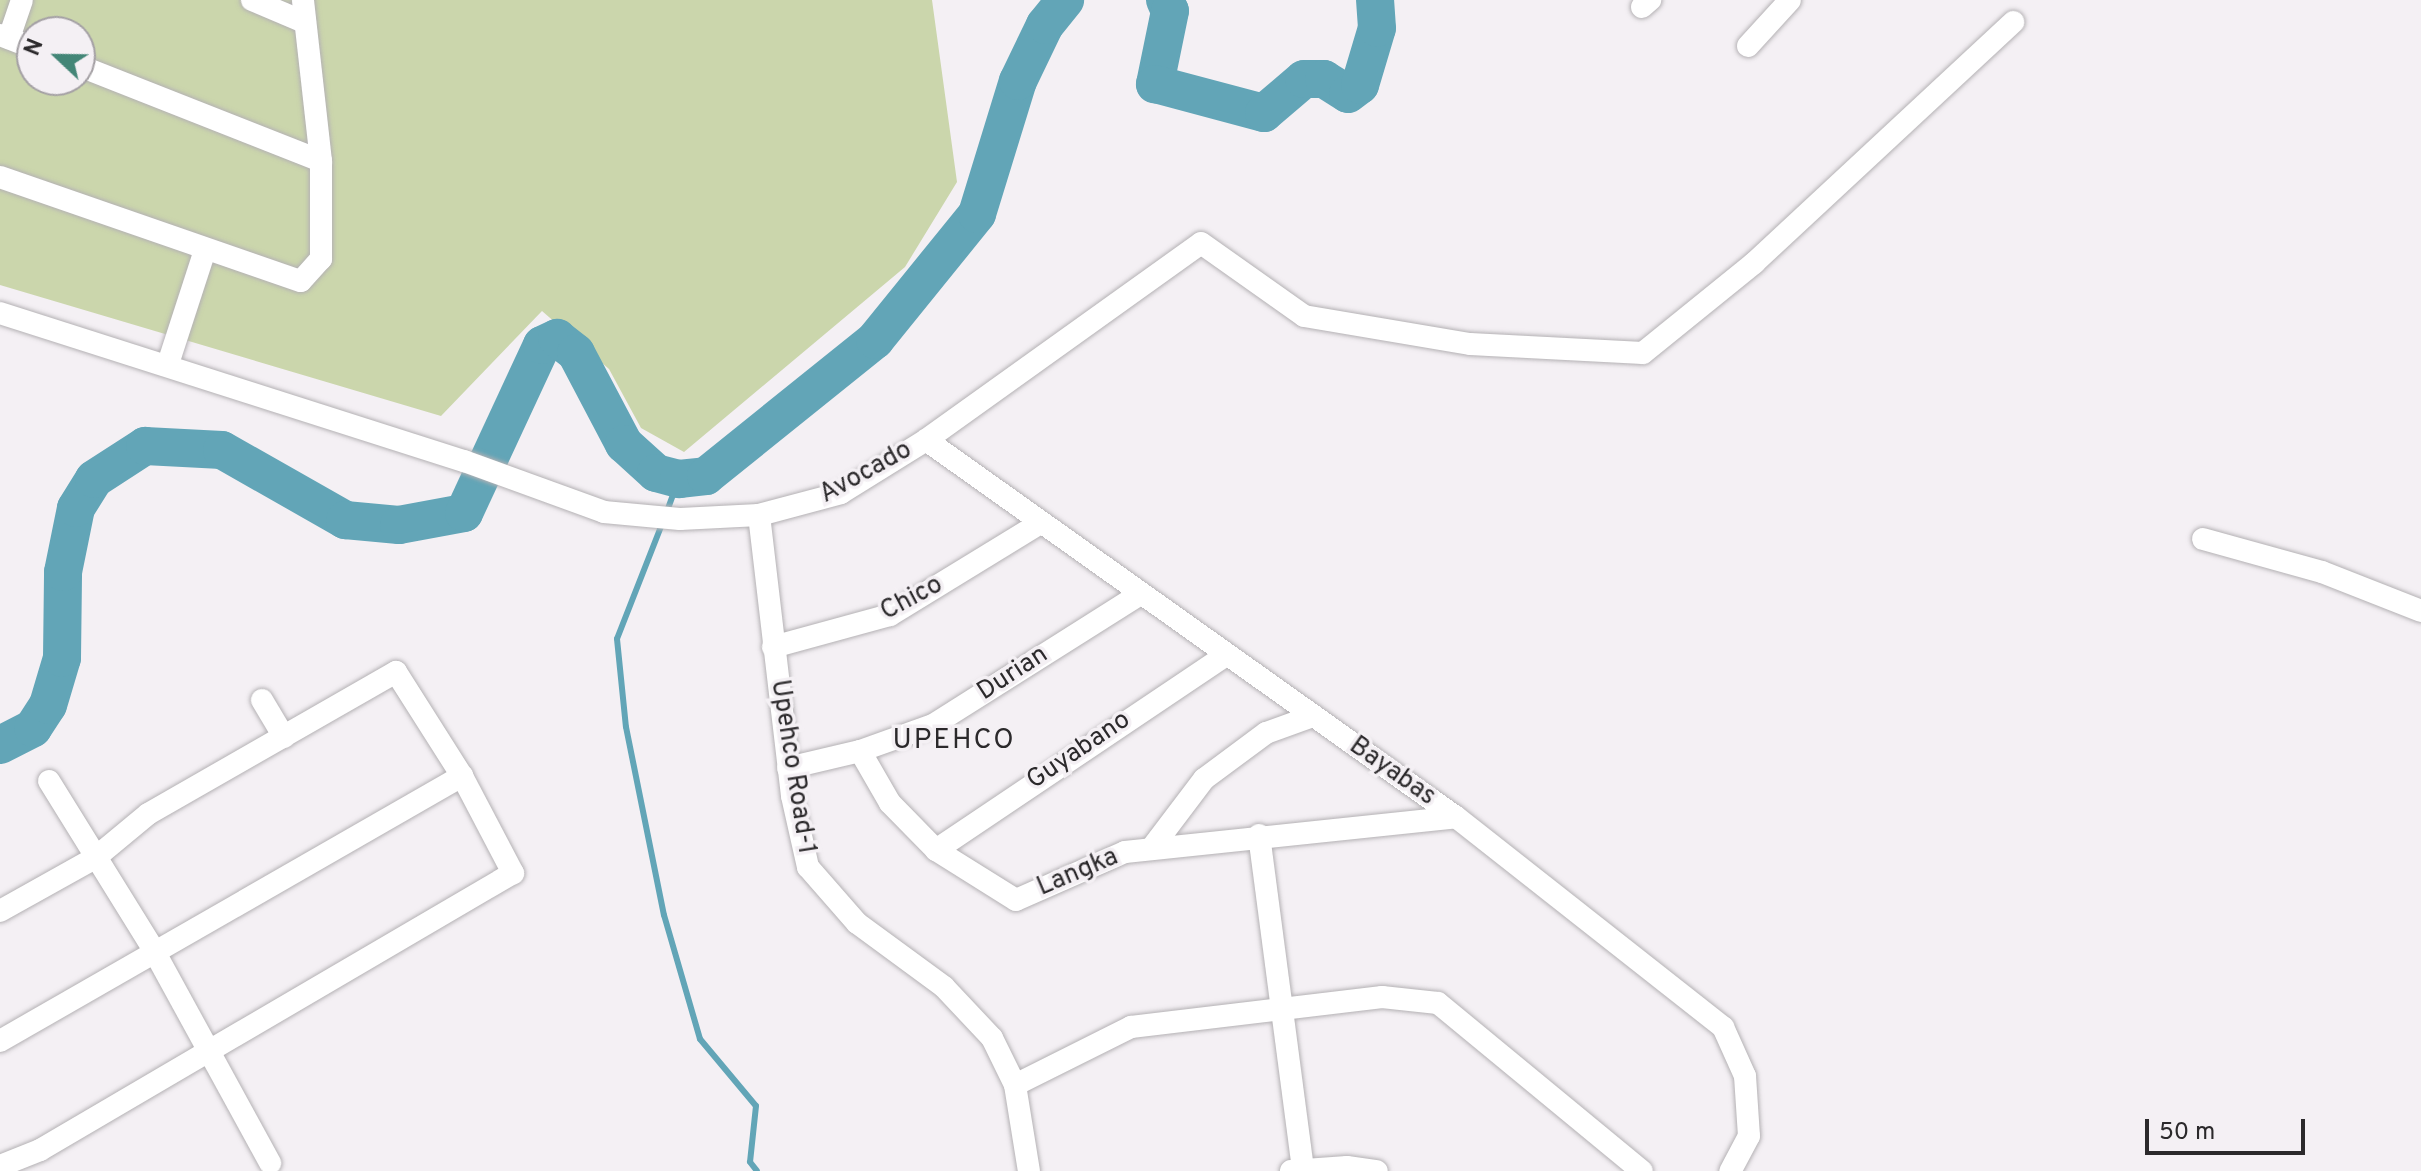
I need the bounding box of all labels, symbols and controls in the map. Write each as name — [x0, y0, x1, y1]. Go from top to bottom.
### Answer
north arrow — [16, 16, 96, 96]
text: N — [20, 35, 51, 60]
street label: Avocado — [815, 435, 917, 511]
street label: Chico — [876, 570, 948, 628]
street label: Durian — [972, 640, 1054, 708]
street label: Upehco Road-1 — [763, 678, 821, 856]
street label: Guyabano — [1021, 705, 1137, 797]
district label: UPEHCO — [892, 724, 1016, 758]
street label: Bayabas — [1343, 731, 1441, 813]
street label: Langka — [1033, 842, 1123, 904]
scale bar — [2149, 1103, 2309, 1153]
text: 50 m — [2159, 1118, 2215, 1148]

